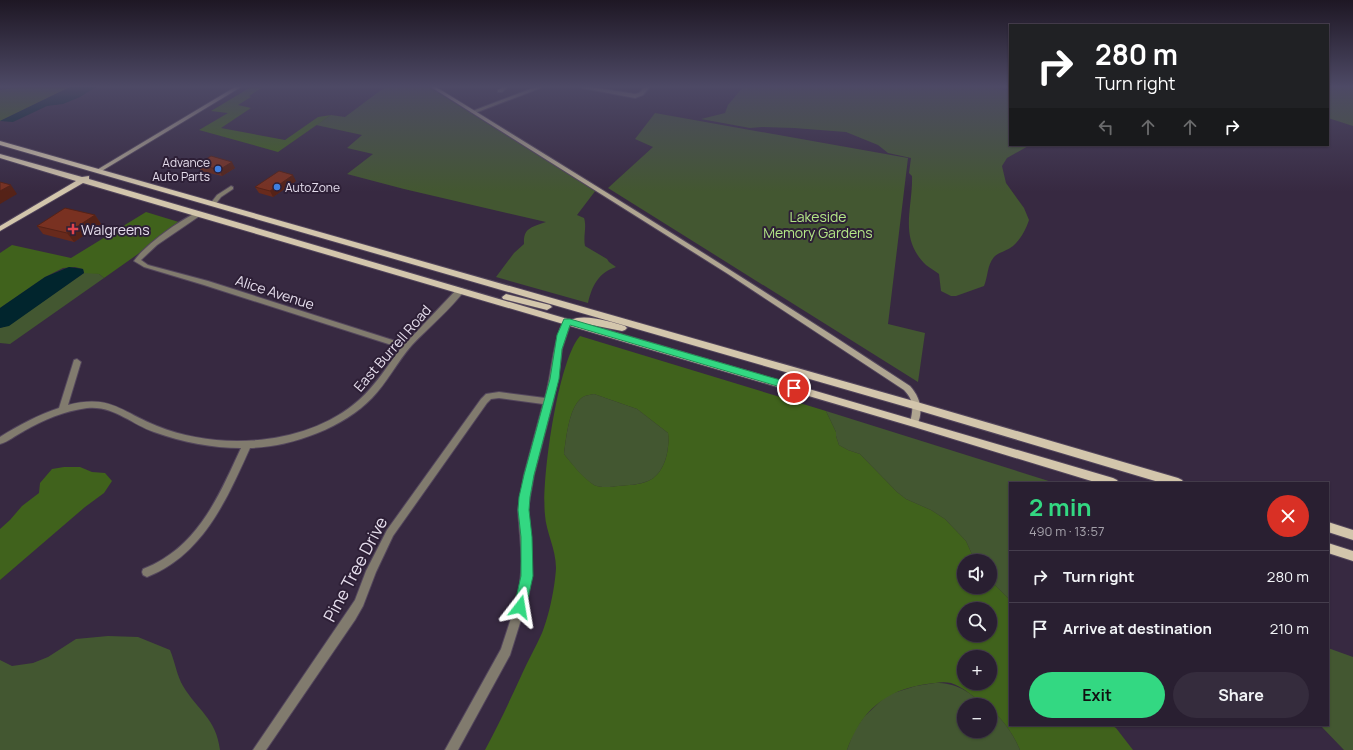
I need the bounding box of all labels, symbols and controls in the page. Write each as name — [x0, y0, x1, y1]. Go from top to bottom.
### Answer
text: 280 m — [1095, 35, 1178, 73]
icon: right — [1029, 40, 1081, 92]
text: Turn right — [1095, 71, 1176, 95]
icon: left — [1095, 116, 1117, 138]
icon: ahead — [1137, 116, 1159, 138]
icon: ahead — [1179, 116, 1201, 138]
icon: right — [1221, 116, 1243, 138]
place label: Advance Auto Parts — [152, 154, 210, 185]
marker: Advance Auto Parts — [213, 164, 223, 174]
place label: AutoZone — [285, 179, 340, 196]
marker: AutoZone — [272, 182, 282, 192]
park label: Lakeside Memory Gardens — [763, 207, 873, 242]
place label: Walgreens — [81, 220, 150, 239]
marker: Walgreens — [68, 224, 78, 234]
street label: Alice Avenue — [233, 270, 317, 314]
street label: East Burrell Road — [349, 301, 435, 395]
pin — [777, 371, 811, 405]
icon: arrive — [783, 377, 805, 399]
text: 2 min — [1029, 490, 1091, 523]
button: close — [1267, 495, 1309, 537]
street label: Pine Tree Drive — [318, 512, 392, 626]
text: 490 m · 13:57 — [1029, 522, 1104, 540]
map controls — [957, 554, 997, 738]
button: sound — [957, 554, 997, 594]
icon: right — [1029, 566, 1051, 588]
text: Turn right — [1063, 566, 1134, 587]
text: 280 m — [1267, 566, 1309, 587]
position arrow — [499, 586, 541, 628]
button: search — [957, 602, 997, 642]
icon: arrive — [1029, 618, 1051, 640]
text: Arrive at destination — [1063, 618, 1212, 639]
text: 210 m — [1270, 618, 1309, 639]
button: + — [957, 650, 997, 690]
button: Exit — [1029, 672, 1165, 718]
button: Share — [1173, 672, 1309, 718]
button: − — [957, 698, 997, 738]

